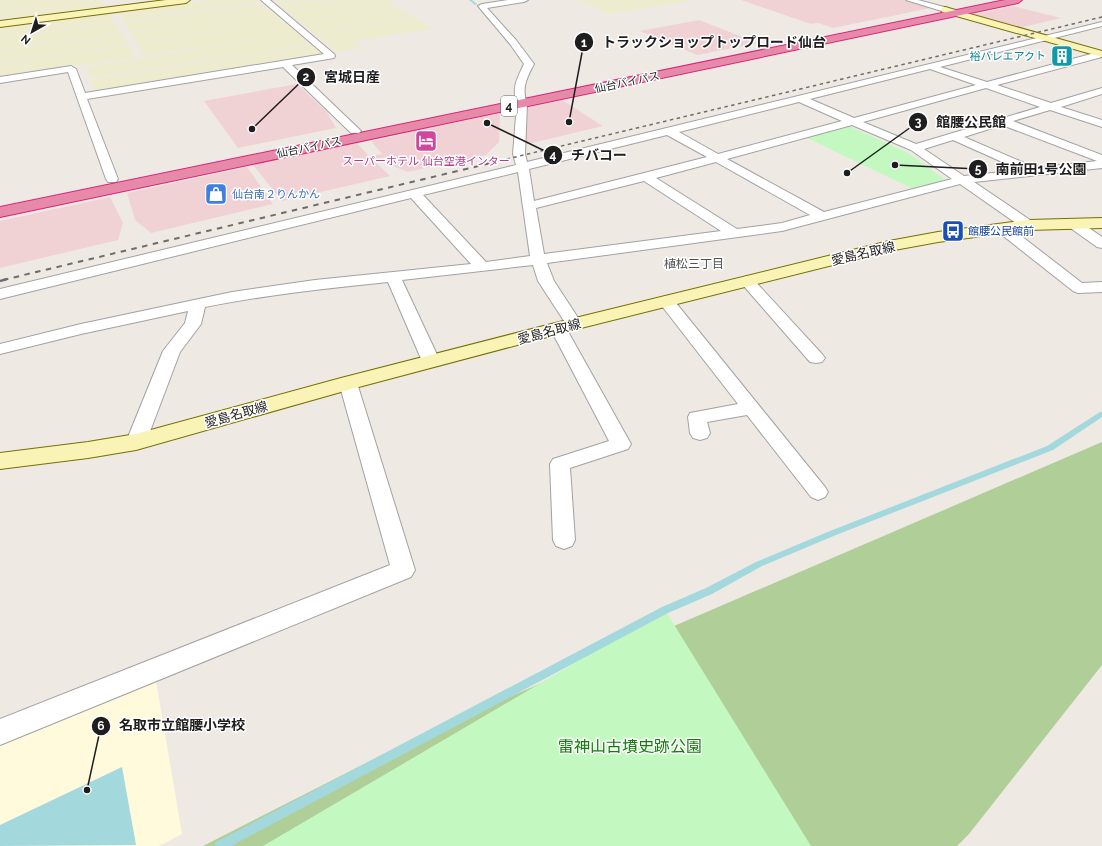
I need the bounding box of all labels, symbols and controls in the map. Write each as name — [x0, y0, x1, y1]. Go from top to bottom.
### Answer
north arrow — [12, 12, 52, 52]
callout: トラックショップトップロード仙台 — [574, 29, 834, 55]
text: N — [19, 32, 33, 47]
text: トラックショップトップロード仙台 — [602, 34, 826, 50]
text: 1 — [581, 36, 587, 50]
building icon: 裕バレエアクト — [1049, 43, 1075, 69]
place label: 裕バレエアクト — [970, 50, 1046, 63]
callout: 宮城日産 — [296, 64, 388, 90]
text: 宮城日産 — [324, 69, 380, 85]
street label: 仙台バイパス — [594, 69, 661, 96]
text: 2 — [303, 70, 310, 84]
road number: 4 — [501, 96, 517, 116]
callout: 館腰公民館 — [908, 109, 1014, 135]
text: 館腰公民館 — [936, 114, 1006, 130]
text: 3 — [915, 115, 922, 129]
hotel icon: スーパーホテル 仙台空港インター — [413, 128, 439, 154]
street label: 仙台バイパス — [276, 134, 343, 161]
callout: チバコー — [543, 142, 635, 168]
text: チバコー — [571, 147, 627, 163]
text: 4 — [550, 148, 557, 162]
place label: スーパーホテル 仙台空港インター — [342, 155, 510, 168]
callout: 南前田1号公園 — [968, 156, 1095, 182]
text: 南前田1号公園 — [996, 161, 1086, 177]
text: 5 — [975, 162, 982, 176]
shop icon: 仙台南２りんかん — [203, 181, 229, 207]
place label: 仙台南２りんかん — [232, 188, 320, 201]
bus stop icon: 館腰公民館前 — [940, 218, 966, 244]
place label: 館腰公民館前 — [968, 225, 1034, 238]
street label: 愛島名取線 — [830, 239, 896, 268]
district label: 植松三丁目 — [664, 257, 724, 271]
street label: 愛島名取線 — [516, 316, 582, 347]
street label: 愛島名取線 — [203, 398, 269, 431]
callout: 名取市立館腰小学校 — [91, 713, 253, 739]
text: 名取市立館腰小学校 — [119, 717, 245, 733]
text: 6 — [97, 719, 105, 733]
park label: 雷神山古墳史跡公園 — [558, 737, 702, 756]

